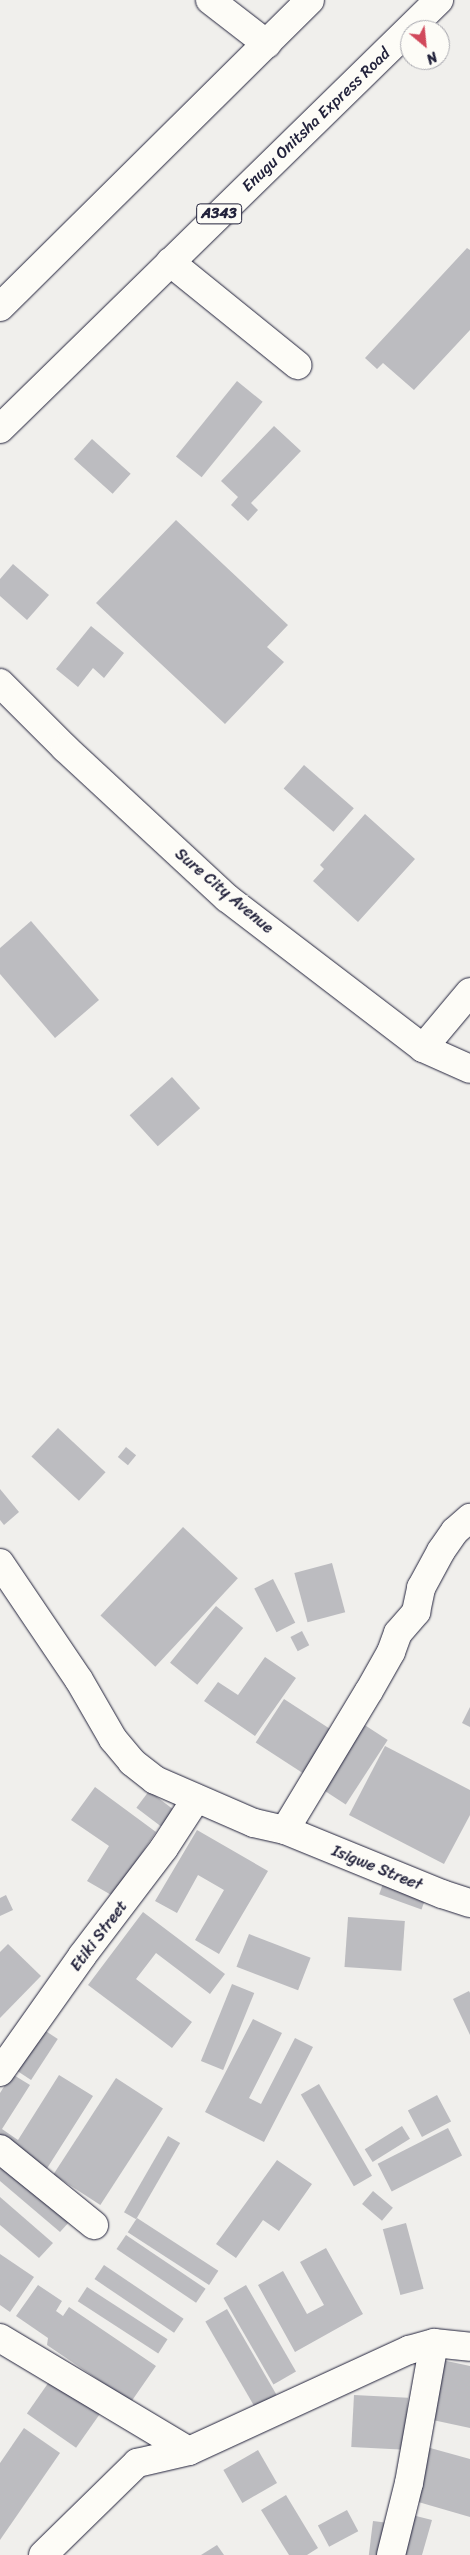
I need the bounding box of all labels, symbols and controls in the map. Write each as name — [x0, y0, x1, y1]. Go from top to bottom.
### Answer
north arrow — [400, 20, 450, 70]
street label: Enugu Onitsha Express Road — [238, 44, 394, 196]
text: N — [422, 44, 442, 71]
road number: A343 — [195, 202, 243, 226]
street label: Sure City Avenue — [171, 844, 277, 938]
street label: Isigwe Street — [329, 1841, 425, 1895]
street label: Etiki Street — [66, 1897, 132, 1975]

